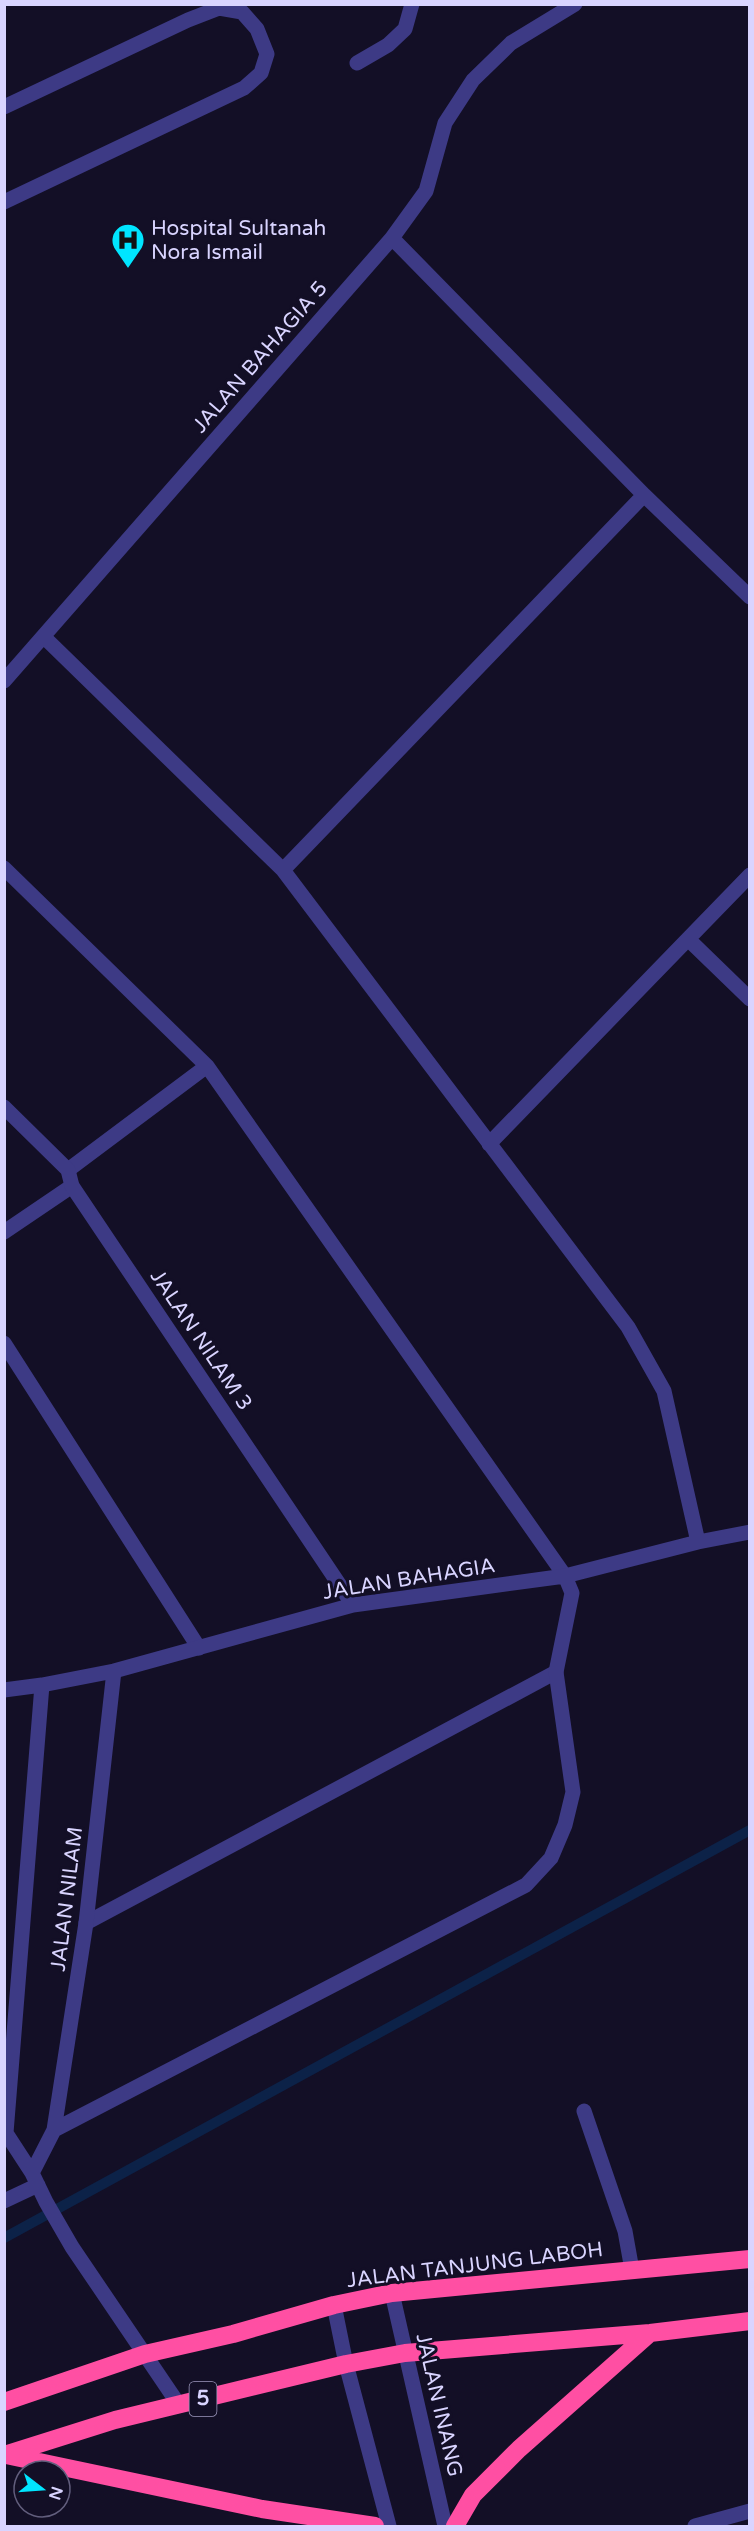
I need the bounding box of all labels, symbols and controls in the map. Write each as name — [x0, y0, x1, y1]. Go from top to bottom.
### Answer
place label: Hospital Sultanah Nora Ismail — [151, 216, 326, 265]
hospital icon: Hospital Sultanah Nora Ismail — [110, 222, 146, 269]
street label: JALAN BAHAGIA 5 — [187, 276, 333, 438]
street label: JALAN NILAM 3 — [145, 1265, 257, 1415]
street label: JALAN BAHAGIA — [321, 1553, 497, 1605]
street label: JALAN NILAM — [46, 1825, 88, 1973]
street label: JALAN TANJUNG LABOH — [346, 2237, 604, 2293]
street label: JALAN INANG — [410, 2331, 468, 2479]
road number: 5 — [190, 2382, 216, 2416]
north arrow — [12, 2459, 72, 2519]
text: N — [44, 2484, 67, 2502]

